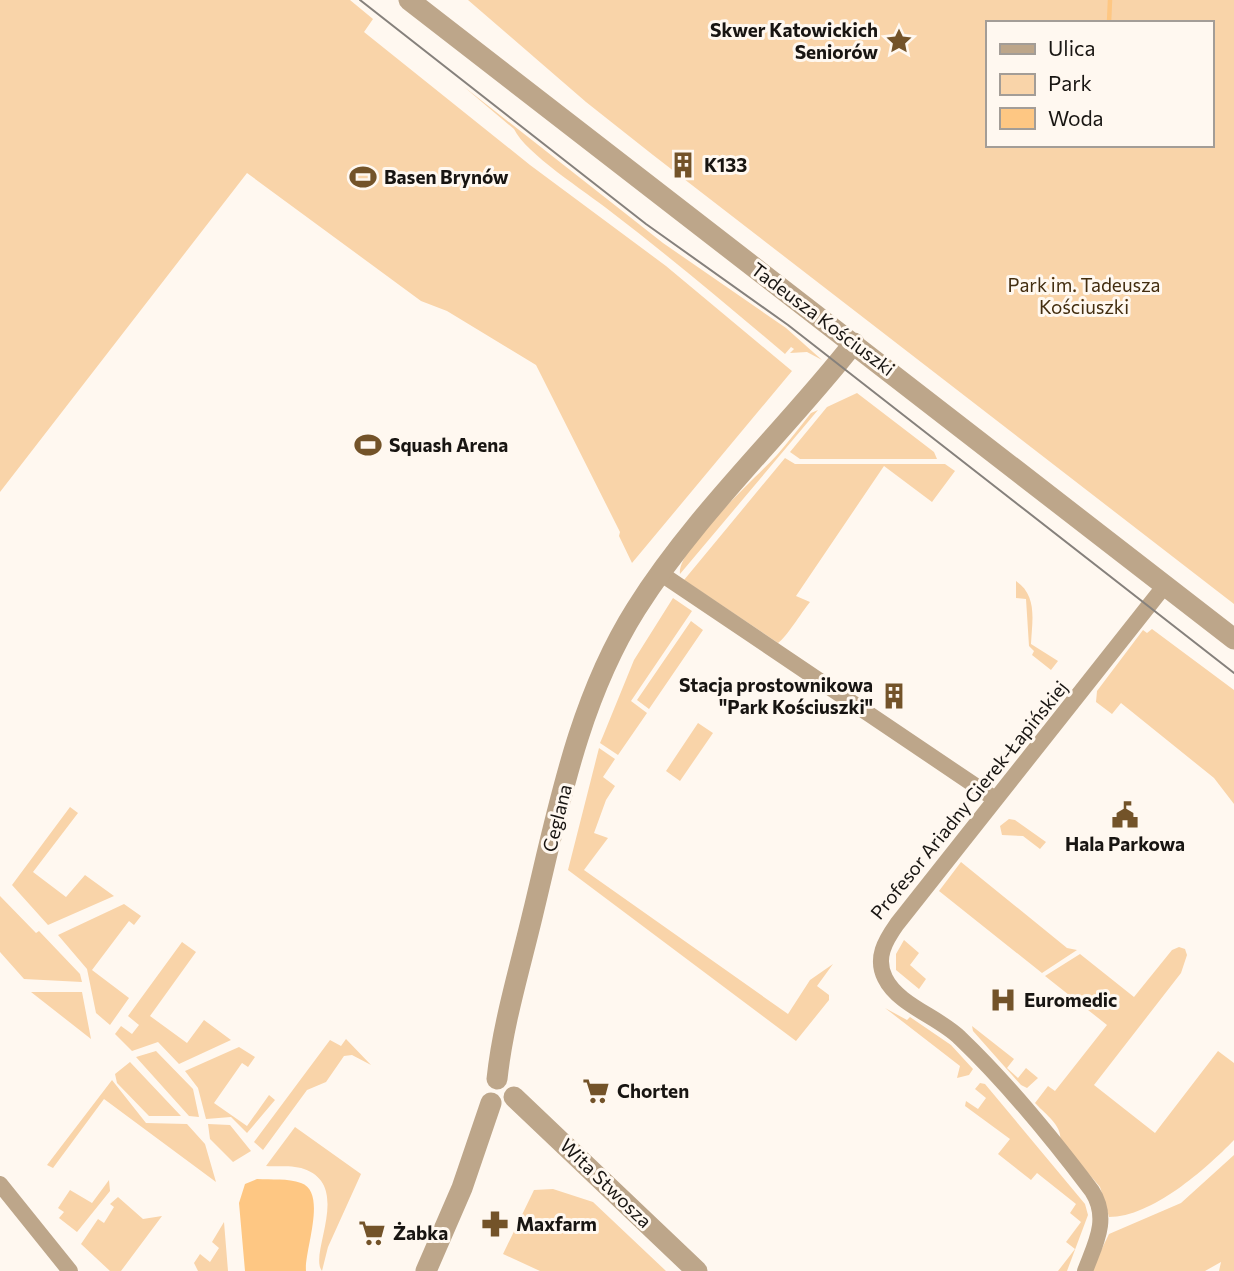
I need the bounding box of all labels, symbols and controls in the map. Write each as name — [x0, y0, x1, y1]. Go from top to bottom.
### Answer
place label: Skwer Katowickich Seniorów — [710, 18, 878, 63]
legend — [986, 21, 1213, 147]
place icon: Skwer Katowickich Seniorów — [884, 26, 914, 56]
text: Ulica — [1048, 35, 1095, 60]
text: Park — [1048, 70, 1092, 95]
text: Woda — [1048, 105, 1104, 130]
building icon: K133 — [668, 150, 698, 180]
place label: K133 — [704, 153, 747, 176]
sports icon: Basen Brynów — [348, 162, 378, 192]
place label: Basen Brynów — [384, 165, 509, 188]
street label: Tadeusza Kościuszki — [747, 257, 900, 380]
park label: Park im. Tadeusza Kościuszki — [1007, 273, 1161, 318]
sports icon: Squash Arena — [353, 430, 383, 460]
place label: Squash Arena — [389, 433, 508, 456]
place label: Stacja prostownikowa "Park Kościuszki" — [679, 673, 873, 718]
street label: Profesor Ariadny Gierek-Łapińskiej — [865, 676, 1072, 924]
building icon: Stacja prostownikowa "Park Kościuszki" — [879, 681, 909, 711]
street label: Ceglana — [537, 782, 576, 854]
public building icon: Hala Parkowa — [1110, 800, 1140, 830]
place label: Hala Parkowa — [1065, 832, 1185, 855]
hospital icon: Euromedic — [988, 985, 1018, 1015]
place label: Euromedic — [1024, 988, 1117, 1011]
supermarket icon: Chorten — [581, 1076, 611, 1106]
place label: Chorten — [617, 1079, 689, 1102]
street label: Wita Stwosza — [556, 1133, 657, 1232]
pharmacy icon: Maxfarm — [480, 1209, 510, 1239]
place label: Maxfarm — [516, 1212, 597, 1235]
supermarket icon: Żabka — [357, 1218, 387, 1248]
place label: Żabka — [393, 1221, 448, 1244]

